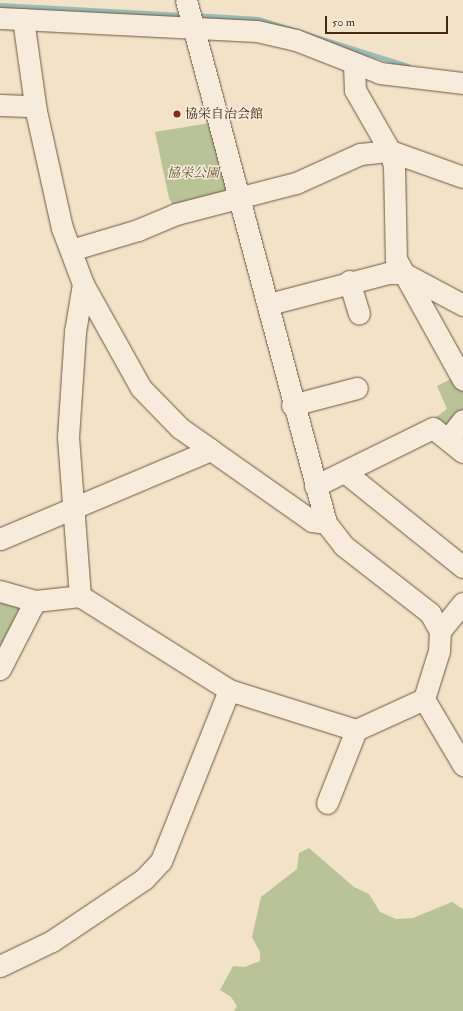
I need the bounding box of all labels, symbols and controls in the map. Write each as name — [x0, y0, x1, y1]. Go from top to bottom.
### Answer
scale bar — [327, 8, 450, 34]
text: 50 m — [332, 15, 355, 30]
place label: 協栄自治会館 — [185, 106, 263, 122]
marker: 協栄自治会館 — [172, 109, 182, 119]
park label: 協栄公園 — [167, 165, 219, 181]

